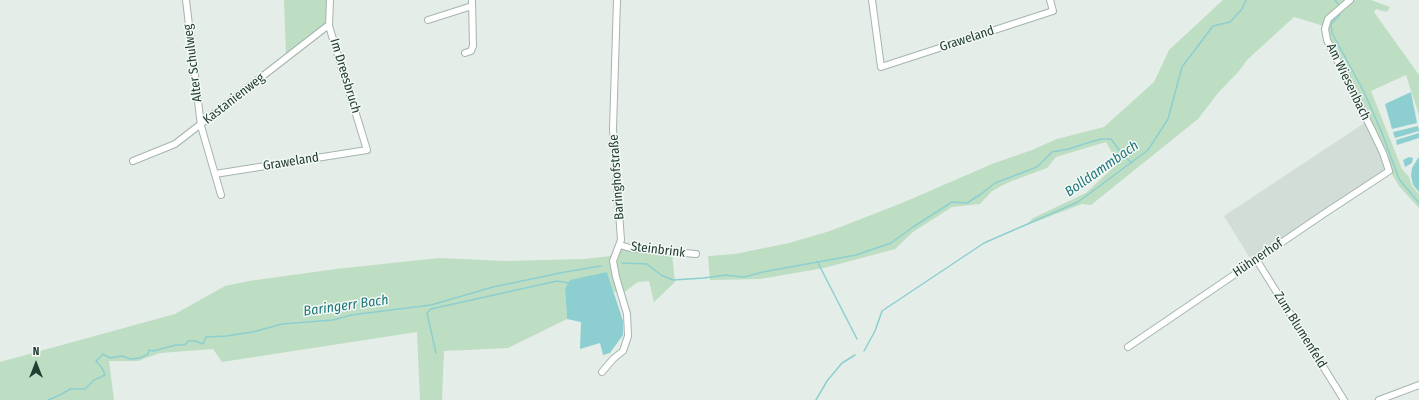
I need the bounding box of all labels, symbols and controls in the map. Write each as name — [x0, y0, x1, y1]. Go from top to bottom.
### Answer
street label: Alter Schulweg — [180, 23, 206, 103]
street label: Graweland — [938, 23, 996, 55]
street label: Im Dreesbruch — [326, 37, 364, 115]
street label: Am Wiesenbach — [1323, 41, 1373, 123]
street label: Kastanienweg — [200, 70, 268, 128]
street label: Baringhofstraße — [606, 134, 628, 220]
water label: Bolldammbach — [1062, 137, 1142, 201]
street label: Graweland — [262, 150, 320, 174]
street label: Hühnerhof — [1230, 236, 1286, 280]
street label: Steinbrink — [630, 239, 686, 261]
street label: Zum Blumenfeld — [1270, 289, 1330, 371]
water label: Baringerr Bach — [302, 292, 390, 320]
north arrow — [16, 344, 56, 384]
text: N — [33, 345, 39, 358]

